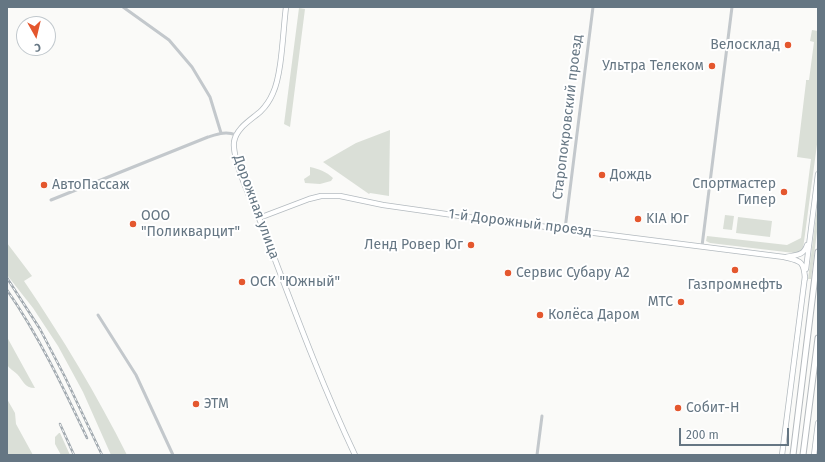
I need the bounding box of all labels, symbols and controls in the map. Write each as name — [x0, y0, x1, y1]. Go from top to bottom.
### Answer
north arrow — [16, 16, 56, 56]
street label: Старопокровский проезд — [550, 33, 586, 201]
place label: Велосклад — [710, 37, 780, 53]
marker: Велосклад — [783, 40, 793, 50]
text: С — [34, 41, 42, 54]
place label: Ультра Телеком — [602, 58, 704, 74]
marker: Ультра Телеком — [707, 61, 717, 71]
street label: Дорожная улица — [229, 153, 283, 261]
place label: Дождь — [610, 167, 652, 183]
marker: Дождь — [597, 170, 607, 180]
place label: Спортмастер Гипер — [692, 176, 776, 208]
place label: АвтоПассаж — [52, 177, 129, 193]
marker: АвтоПассаж — [39, 180, 49, 190]
marker: Спортмастер Гипер — [779, 187, 789, 197]
street label: 1-й Дорожный проезд — [447, 206, 593, 240]
place label: ООО "Поликварцит" — [141, 208, 240, 240]
place label: KIA Юг — [646, 211, 689, 227]
marker: KIA Юг — [633, 214, 643, 224]
marker: ООО "Поликварцит" — [128, 219, 138, 229]
place label: Ленд Ровер Юг — [364, 237, 463, 253]
marker: Ленд Ровер Юг — [466, 240, 476, 250]
place label: Сервис Субару А2 — [516, 265, 630, 281]
marker: Газпромнефть — [730, 265, 740, 275]
marker: Сервис Субару А2 — [503, 268, 513, 278]
place label: ОСК "Южный" — [250, 274, 340, 290]
marker: ОСК "Южный" — [237, 277, 247, 287]
place label: Газпромнефть — [687, 277, 783, 293]
place label: МТС — [648, 294, 673, 310]
marker: МТС — [676, 297, 686, 307]
place label: Колёса Даром — [548, 307, 640, 323]
marker: Колёса Даром — [535, 310, 545, 320]
place label: ЭТМ — [204, 396, 229, 412]
marker: ЭТМ — [191, 399, 201, 409]
place label: Собит-Н — [686, 400, 739, 416]
marker: Собит-Н — [673, 403, 683, 413]
scale bar — [681, 420, 791, 446]
text: 200 m — [686, 428, 719, 442]

